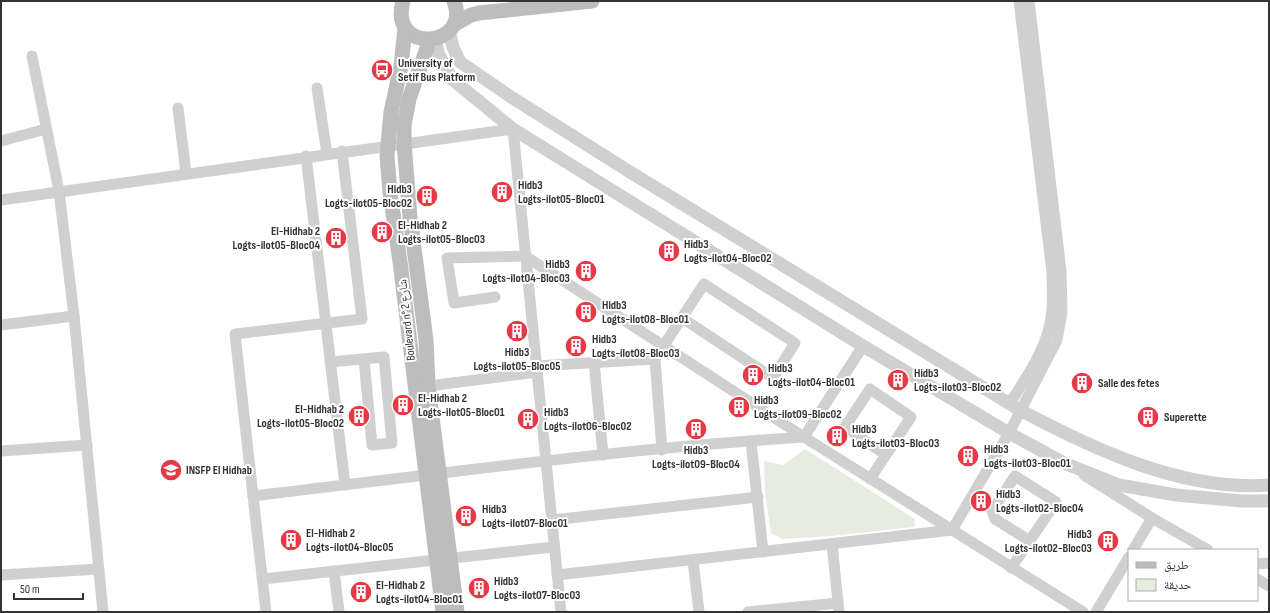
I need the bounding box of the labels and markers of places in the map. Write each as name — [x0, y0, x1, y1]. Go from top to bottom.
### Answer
place label: University of Setif Bus Platform — [398, 56, 475, 85]
bus stop icon: University of Setif Bus Platform — [369, 57, 395, 83]
place label: Hidb3 Logts-ilot05-Bloc01 — [518, 178, 605, 207]
building icon: Hidb3 Logts-ilot05-Bloc01 — [489, 179, 515, 205]
place label: Hidb3 Logts-ilot05-Bloc02 — [325, 182, 412, 211]
building icon: Hidb3 Logts-ilot05-Bloc02 — [414, 183, 440, 209]
place label: El-Hidhab 2 Logts-ilot05-Bloc03 — [398, 218, 485, 247]
building icon: El-Hidhab 2 Logts-ilot05-Bloc03 — [369, 219, 395, 245]
place label: El-Hidhab 2 Logts-ilot05-Bloc04 — [233, 224, 320, 253]
building icon: El-Hidhab 2 Logts-ilot05-Bloc04 — [323, 225, 349, 251]
place label: Hidb3 Logts-ilot04-Bloc02 — [684, 237, 771, 266]
building icon: Hidb3 Logts-ilot04-Bloc02 — [656, 238, 682, 264]
place label: Hidb3 Logts-ilot04-Bloc03 — [482, 257, 570, 286]
building icon: Hidb3 Logts-ilot04-Bloc03 — [573, 258, 599, 284]
place label: Hidb3 Logts-ilot08-Bloc01 — [602, 298, 689, 327]
building icon: Hidb3 Logts-ilot08-Bloc01 — [573, 299, 599, 325]
building icon: Hidb3 Logts-ilot05-Bloc05 — [504, 318, 530, 344]
place label: Hidb3 Logts-ilot08-Bloc03 — [592, 332, 680, 361]
building icon: Hidb3 Logts-ilot08-Bloc03 — [563, 333, 589, 359]
place label: Hidb3 Logts-ilot05-Bloc05 — [473, 345, 561, 374]
place label: Hidb3 Logts-ilot04-Bloc01 — [768, 361, 855, 390]
building icon: Hidb3 Logts-ilot04-Bloc01 — [740, 362, 766, 388]
place label: Hidb3 Logts-ilot03-Bloc02 — [914, 366, 1001, 395]
building icon: Hidb3 Logts-ilot03-Bloc02 — [885, 367, 911, 393]
building icon: Salle des fetes — [1069, 370, 1095, 396]
place label: Salle des fetes — [1098, 376, 1160, 391]
place label: El-Hidhab 2 Logts-ilot05-Bloc01 — [418, 391, 505, 420]
building icon: El-Hidhab 2 Logts-ilot05-Bloc01 — [390, 392, 416, 418]
place label: Hidb3 Logts-ilot09-Bloc02 — [754, 393, 842, 422]
building icon: Hidb3 Logts-ilot09-Bloc02 — [726, 394, 752, 420]
place label: El-Hidhab 2 Logts-ilot05-Bloc02 — [257, 402, 344, 431]
building icon: El-Hidhab 2 Logts-ilot05-Bloc02 — [346, 403, 372, 429]
building icon: Superette — [1135, 404, 1161, 430]
place label: Hidb3 Logts-ilot06-Bloc02 — [544, 405, 631, 434]
building icon: Hidb3 Logts-ilot06-Bloc02 — [515, 406, 541, 432]
place label: Superette — [1164, 410, 1207, 425]
building icon: Hidb3 Logts-ilot09-Bloc04 — [683, 416, 709, 442]
place label: Hidb3 Logts-ilot03-Bloc03 — [852, 422, 939, 451]
building icon: Hidb3 Logts-ilot03-Bloc03 — [824, 423, 850, 449]
place label: Hidb3 Logts-ilot03-Bloc01 — [984, 442, 1071, 471]
place label: Hidb3 Logts-ilot09-Bloc04 — [652, 443, 740, 472]
building icon: Hidb3 Logts-ilot03-Bloc01 — [955, 443, 981, 469]
school or university icon: INSFP El Hidhab — [158, 457, 184, 483]
place label: INSFP El Hidhab — [186, 463, 252, 478]
place label: Hidb3 Logts-ilot02-Bloc04 — [996, 487, 1084, 516]
building icon: Hidb3 Logts-ilot02-Bloc04 — [968, 488, 994, 514]
place label: Hidb3 Logts-ilot07-Bloc01 — [482, 502, 568, 531]
building icon: Hidb3 Logts-ilot07-Bloc01 — [453, 503, 479, 529]
place label: El-Hidhab 2 Logts-ilot04-Bloc05 — [306, 526, 393, 555]
building icon: El-Hidhab 2 Logts-ilot04-Bloc05 — [278, 527, 304, 553]
place label: Hidb3 Logts-ilot02-Bloc03 — [1005, 527, 1092, 556]
building icon: Hidb3 Logts-ilot02-Bloc03 — [1095, 528, 1121, 554]
place label: Hidb3 Logts-ilot07-Bloc03 — [494, 574, 581, 603]
building icon: Hidb3 Logts-ilot07-Bloc03 — [466, 575, 492, 601]
place label: El-Hidhab 2 Logts-ilot04-Bloc01 — [376, 578, 463, 607]
building icon: El-Hidhab 2 Logts-ilot04-Bloc01 — [348, 579, 374, 605]

